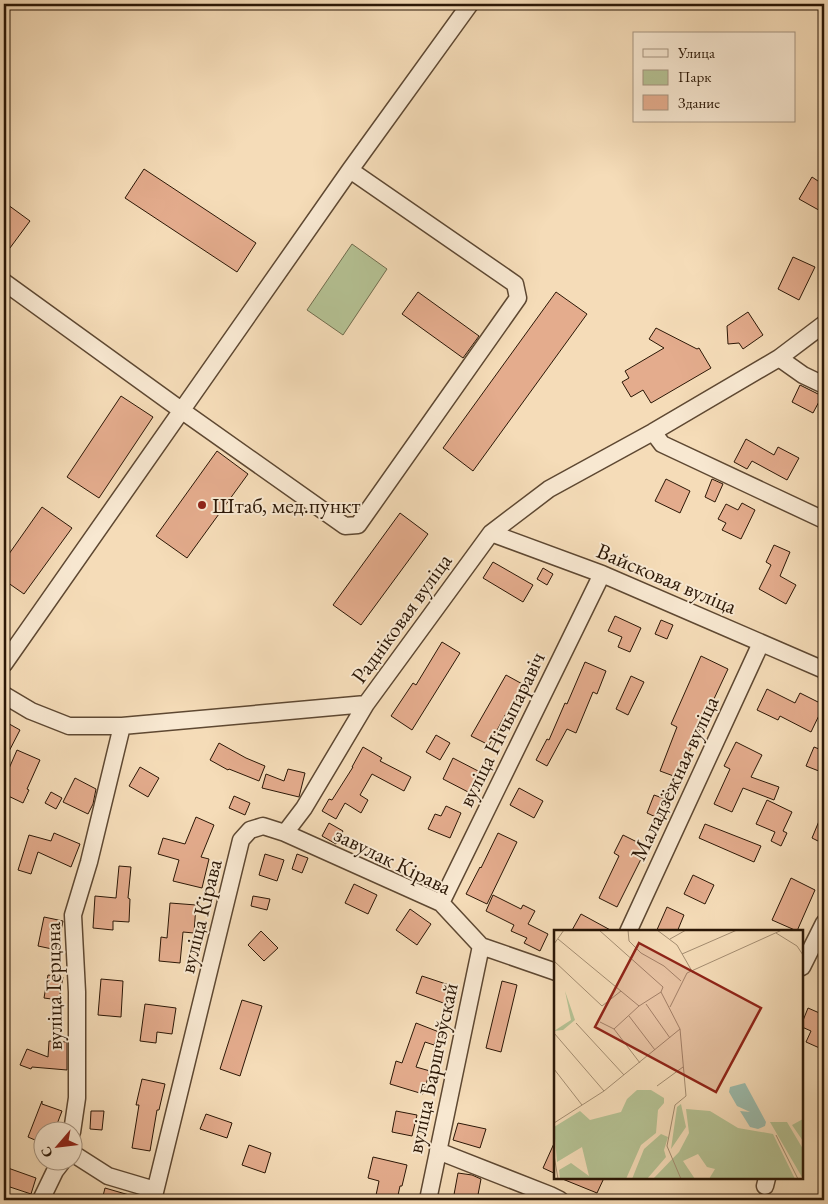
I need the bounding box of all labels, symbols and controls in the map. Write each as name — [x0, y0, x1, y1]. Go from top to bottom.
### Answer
legend — [633, 32, 796, 122]
text: Улица — [677, 43, 715, 62]
text: Парк — [678, 67, 711, 86]
text: Здание — [678, 93, 720, 112]
place label: Штаб, мeд.пункт — [212, 491, 361, 520]
marker: Штаб, мeд.пункт — [196, 499, 208, 511]
street label: Вайсковая вуліца — [592, 536, 741, 621]
street label: Радніковая вуліца — [344, 547, 459, 689]
street label: вуліца Нічыпаравіч — [451, 647, 552, 812]
street label: Маладзёжная вуліца — [624, 691, 725, 865]
street label: завулак Кірава — [329, 820, 457, 901]
street label: вуліца Кірава — [172, 856, 229, 976]
street label: вуліца Герцэна — [38, 921, 69, 1050]
inset map — [554, 930, 803, 1179]
street label: вуліца Баршчэўскай — [400, 980, 465, 1156]
north arrow — [32, 1122, 82, 1172]
text: С — [36, 1143, 57, 1161]

